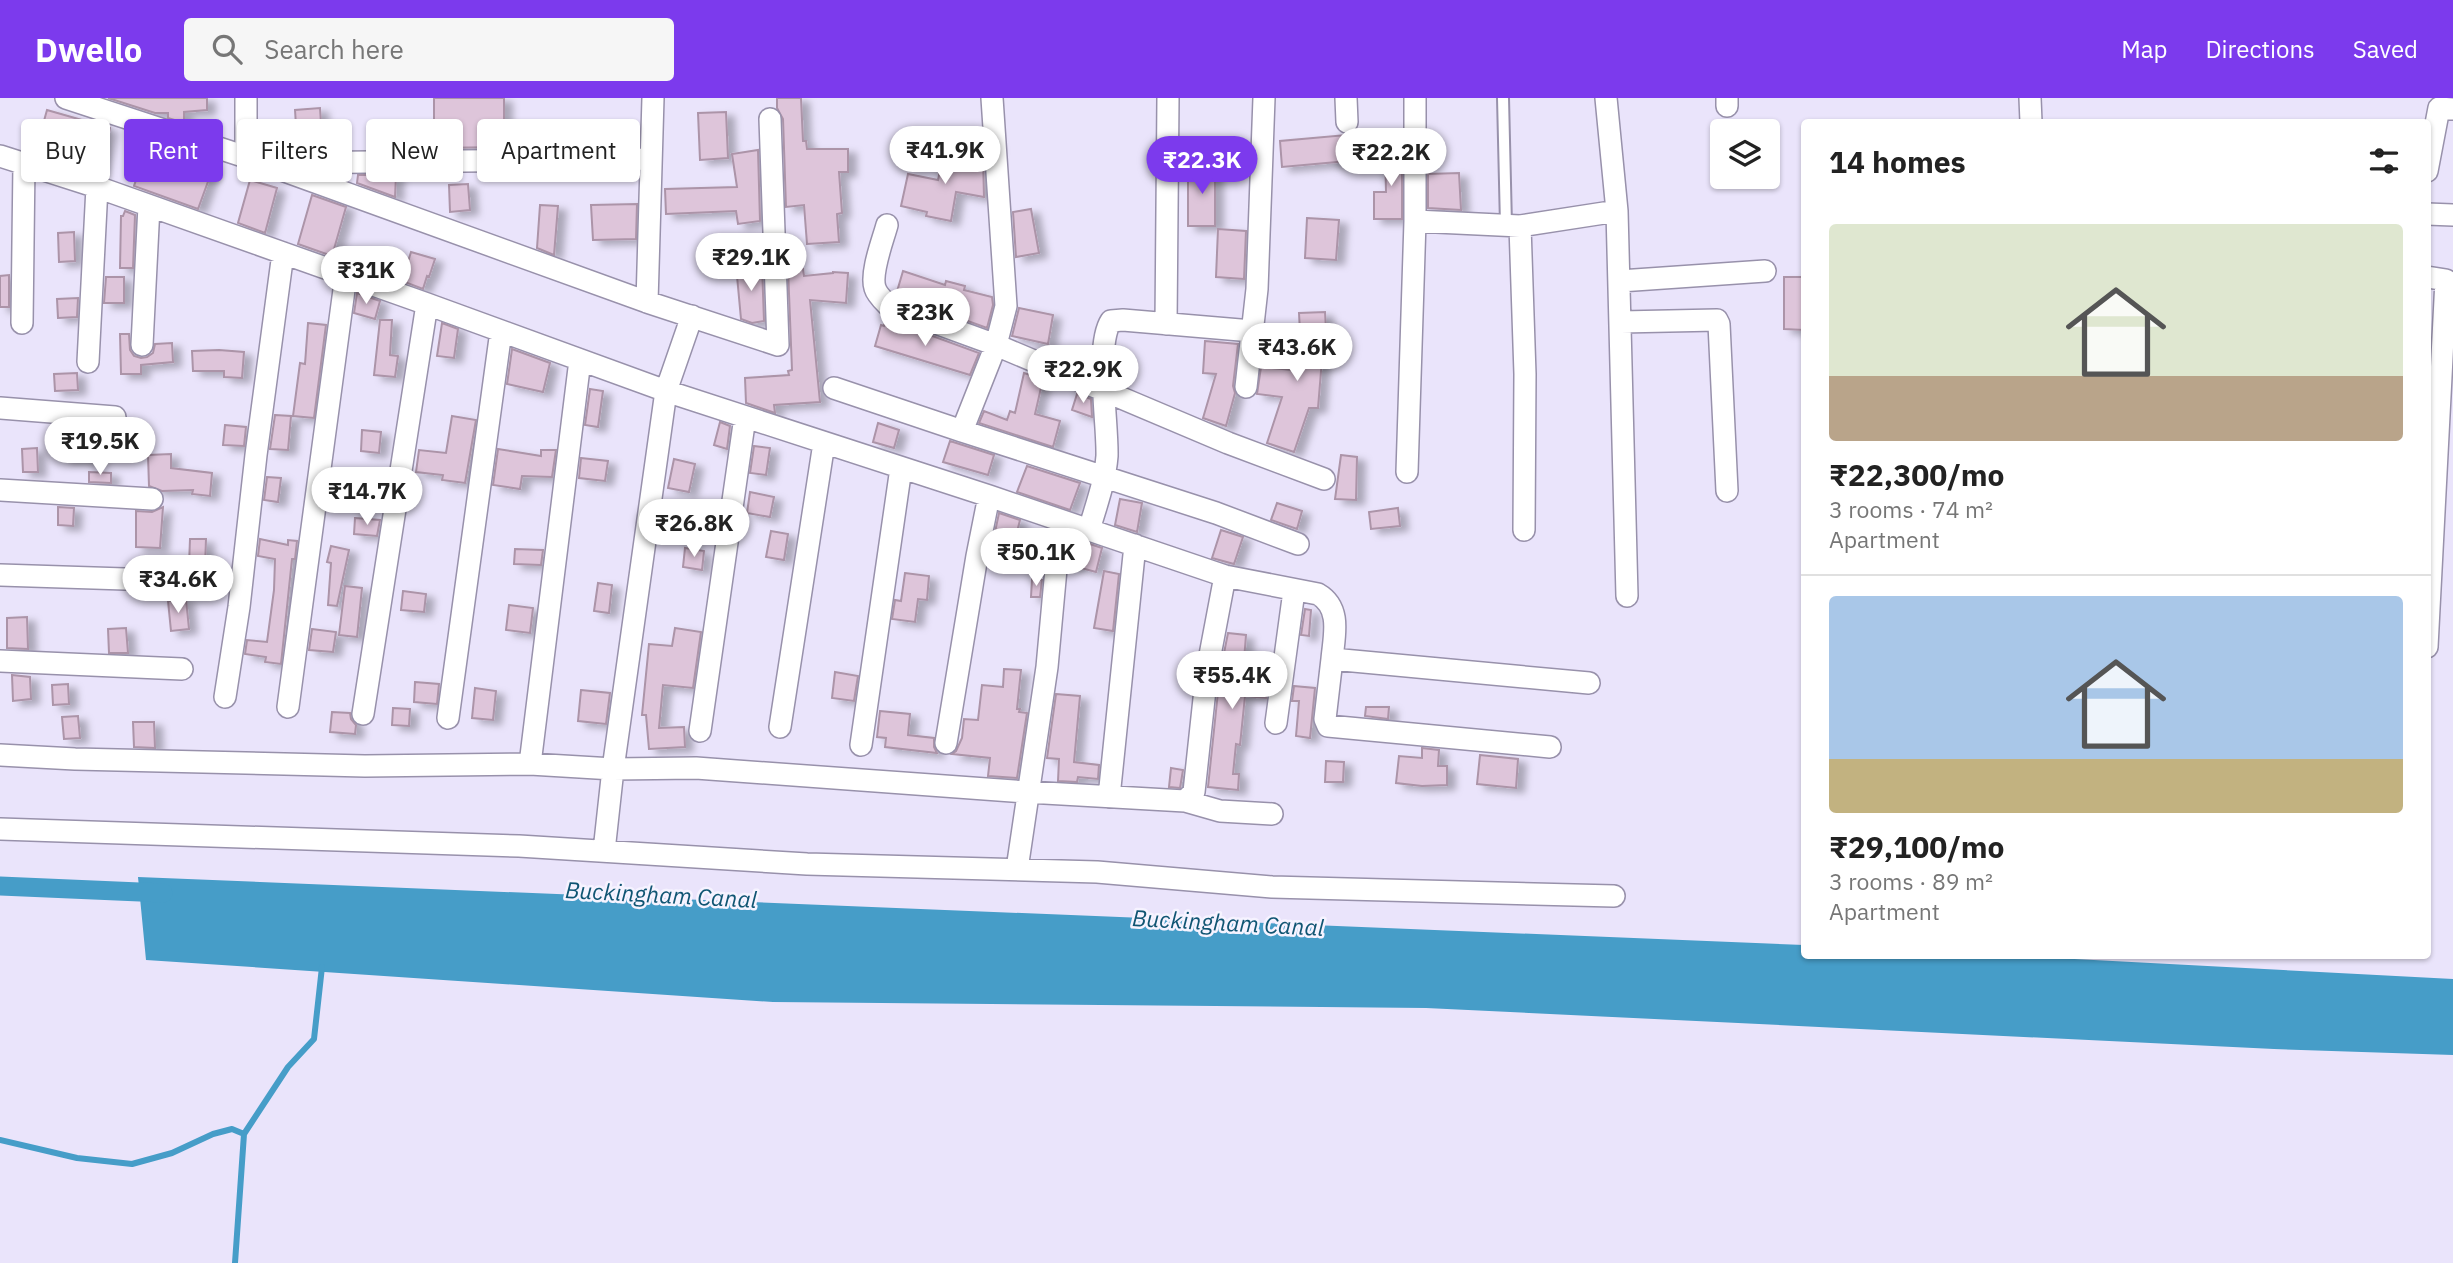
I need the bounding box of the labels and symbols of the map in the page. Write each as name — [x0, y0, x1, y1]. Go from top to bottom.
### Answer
pin: ₹41.9K — [888, 126, 1002, 186]
pin: ₹22.2K — [1334, 129, 1448, 188]
pin: ₹22.3K — [1145, 136, 1259, 196]
pin: ₹29.1K — [694, 234, 808, 293]
pin: ₹31K — [325, 246, 407, 306]
pin: ₹23K — [884, 288, 966, 348]
pin: ₹43.6K — [1240, 324, 1354, 383]
pin: ₹22.9K — [1026, 345, 1140, 405]
pin: ₹19.5K — [43, 418, 157, 477]
pin: ₹14.7K — [310, 468, 424, 527]
pin: ₹26.8K — [637, 500, 751, 559]
pin: ₹50.1K — [979, 528, 1093, 588]
pin: ₹34.6K — [121, 556, 235, 615]
pin: ₹55.4K — [1175, 652, 1289, 711]
water label: Buckingham Canal — [564, 874, 759, 914]
water label: Buckingham Canal — [1131, 902, 1326, 942]

